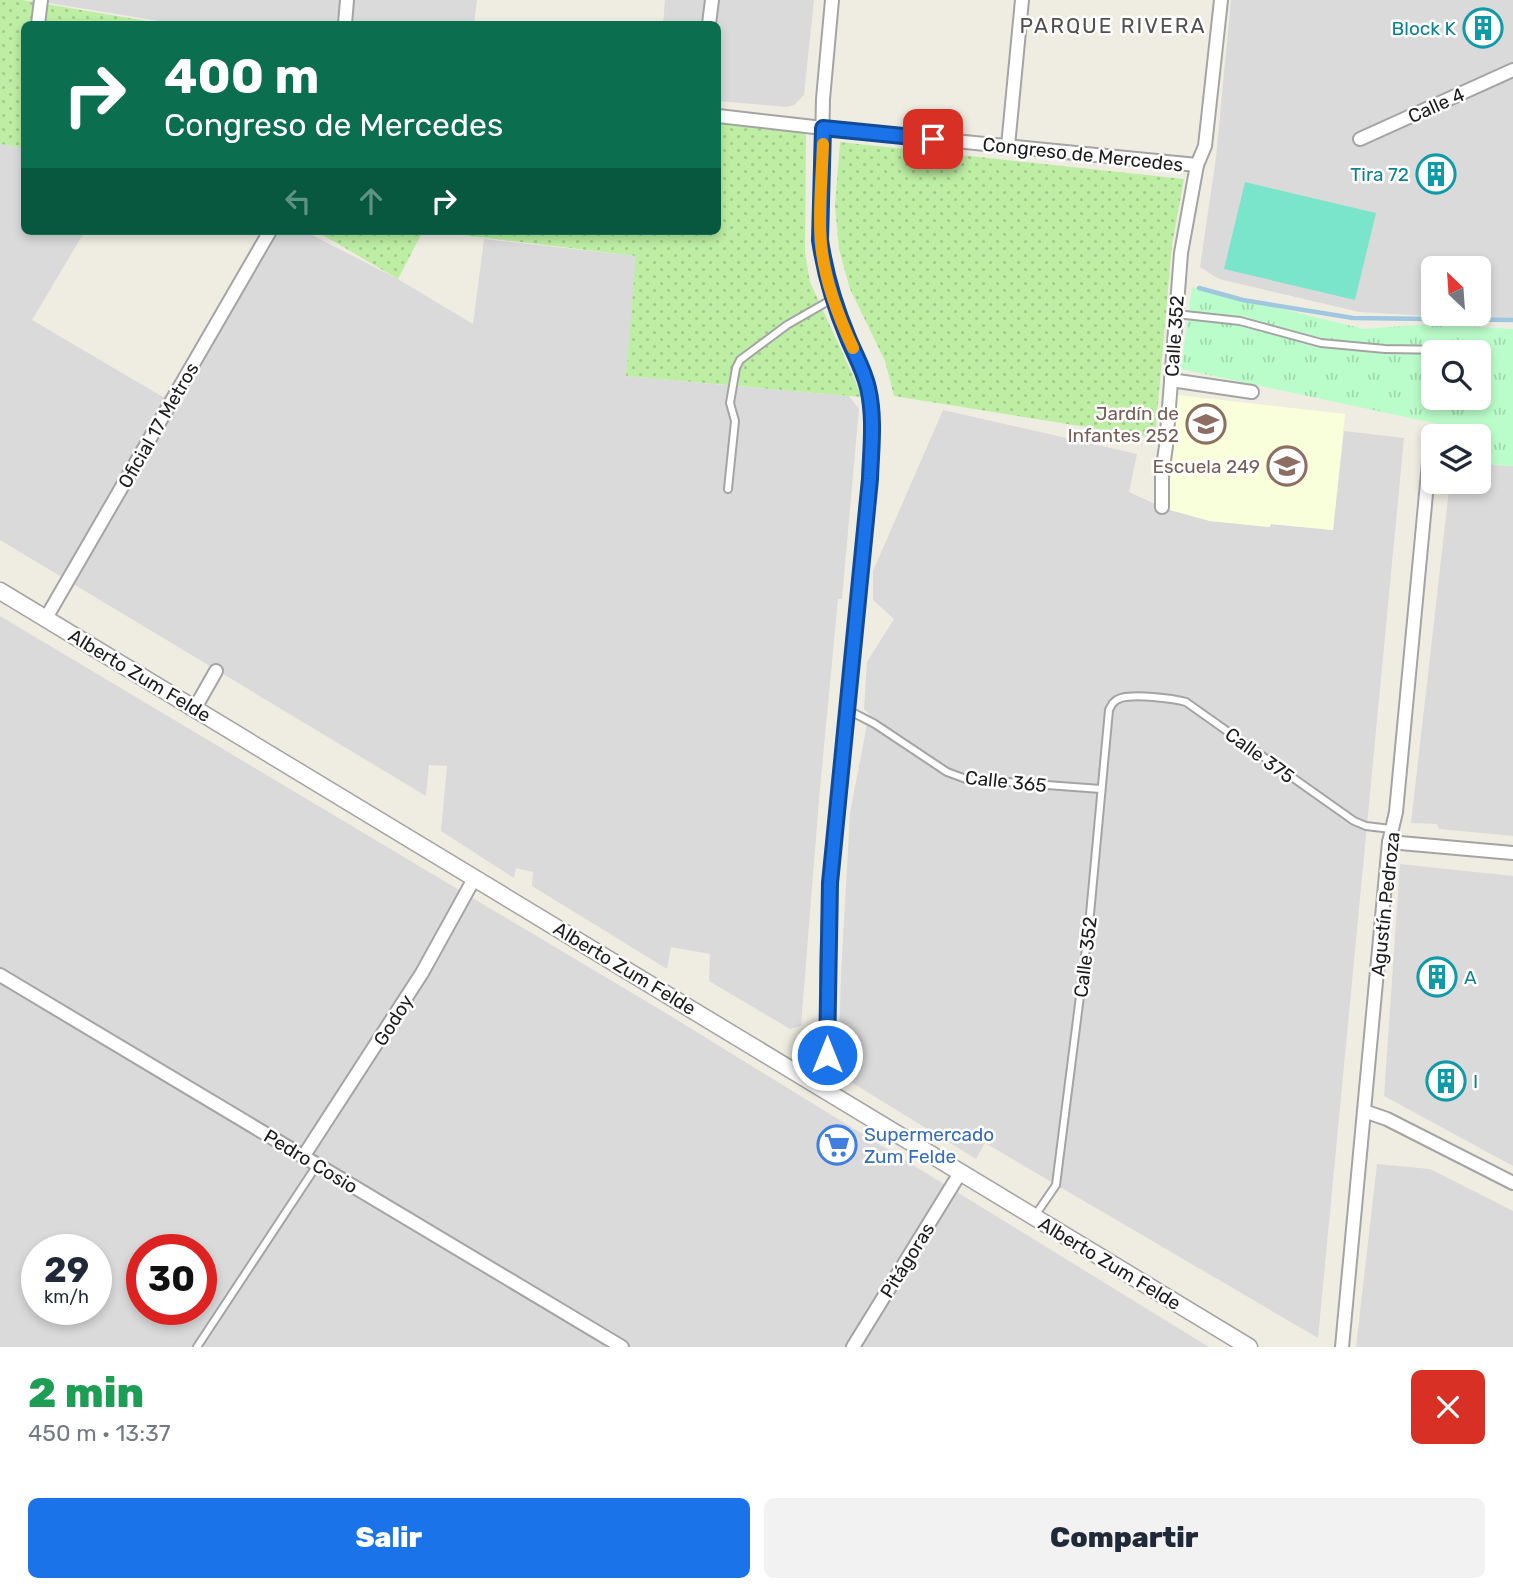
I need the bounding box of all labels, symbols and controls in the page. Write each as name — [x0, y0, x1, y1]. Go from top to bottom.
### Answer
building icon: Block K — [1462, 7, 1504, 49]
district label: PARQUE RIVERA — [1019, 13, 1207, 38]
place label: Block K — [1392, 17, 1457, 40]
text: 400 m — [164, 47, 319, 105]
icon: right — [49, 49, 140, 140]
street label: Calle 4 — [1404, 83, 1468, 128]
text: Congreso de Mercedes — [164, 106, 503, 144]
pin — [903, 109, 963, 169]
icon: arrive — [914, 120, 952, 158]
street label: Congreso de Mercedes — [982, 133, 1184, 176]
building icon: Tira 72 — [1415, 153, 1457, 195]
place label: Tira 72 — [1350, 163, 1409, 186]
icon: left — [279, 182, 317, 220]
icon: ahead — [352, 182, 390, 220]
icon: right — [425, 182, 463, 220]
north arrow — [1421, 256, 1491, 326]
map controls — [1421, 256, 1491, 494]
street label: Calle 352 — [1160, 295, 1189, 378]
button: search — [1421, 340, 1491, 410]
street label: Oficial 17 Metros — [113, 358, 204, 492]
place label: Jardín de Infantes 252 — [1067, 402, 1179, 447]
school or university icon: Jardín de Infantes 252 — [1185, 403, 1227, 445]
button: layers — [1421, 424, 1491, 494]
school or university icon: Escuela 249 — [1266, 445, 1308, 487]
place label: Escuela 249 — [1153, 455, 1260, 478]
street label: Alberto Zum Felde — [65, 624, 215, 727]
street label: Calle 375 — [1221, 723, 1299, 788]
street label: Calle 365 — [964, 766, 1048, 797]
street label: Agustín Pedroza — [1366, 831, 1405, 977]
street label: Calle 352 — [1069, 915, 1102, 999]
street label: Alberto Zum Felde — [550, 917, 700, 1020]
building icon: A — [1416, 956, 1458, 998]
place label: A — [1464, 966, 1477, 989]
street label: Godoy — [369, 990, 418, 1050]
position arrow — [790, 1018, 864, 1092]
building icon: I — [1425, 1060, 1467, 1102]
place label: I — [1473, 1070, 1478, 1093]
place label: Supermercado Zum Felde — [864, 1123, 994, 1168]
street label: Pedro Cosio — [260, 1124, 362, 1198]
supermarket icon: Supermercado Zum Felde — [816, 1124, 858, 1166]
street label: Alberto Zum Felde — [1035, 1212, 1185, 1315]
street label: Pitágoras — [875, 1218, 939, 1302]
speed limit sign: 30 — [126, 1234, 217, 1325]
text: 29 — [44, 1249, 89, 1291]
text: km/h — [44, 1286, 89, 1308]
text: 2 min — [28, 1368, 144, 1418]
button: close — [1411, 1370, 1485, 1444]
text: 450 m · 13:37 — [28, 1419, 171, 1447]
button: Salir — [28, 1498, 750, 1578]
button: Compartir — [764, 1498, 1485, 1578]

